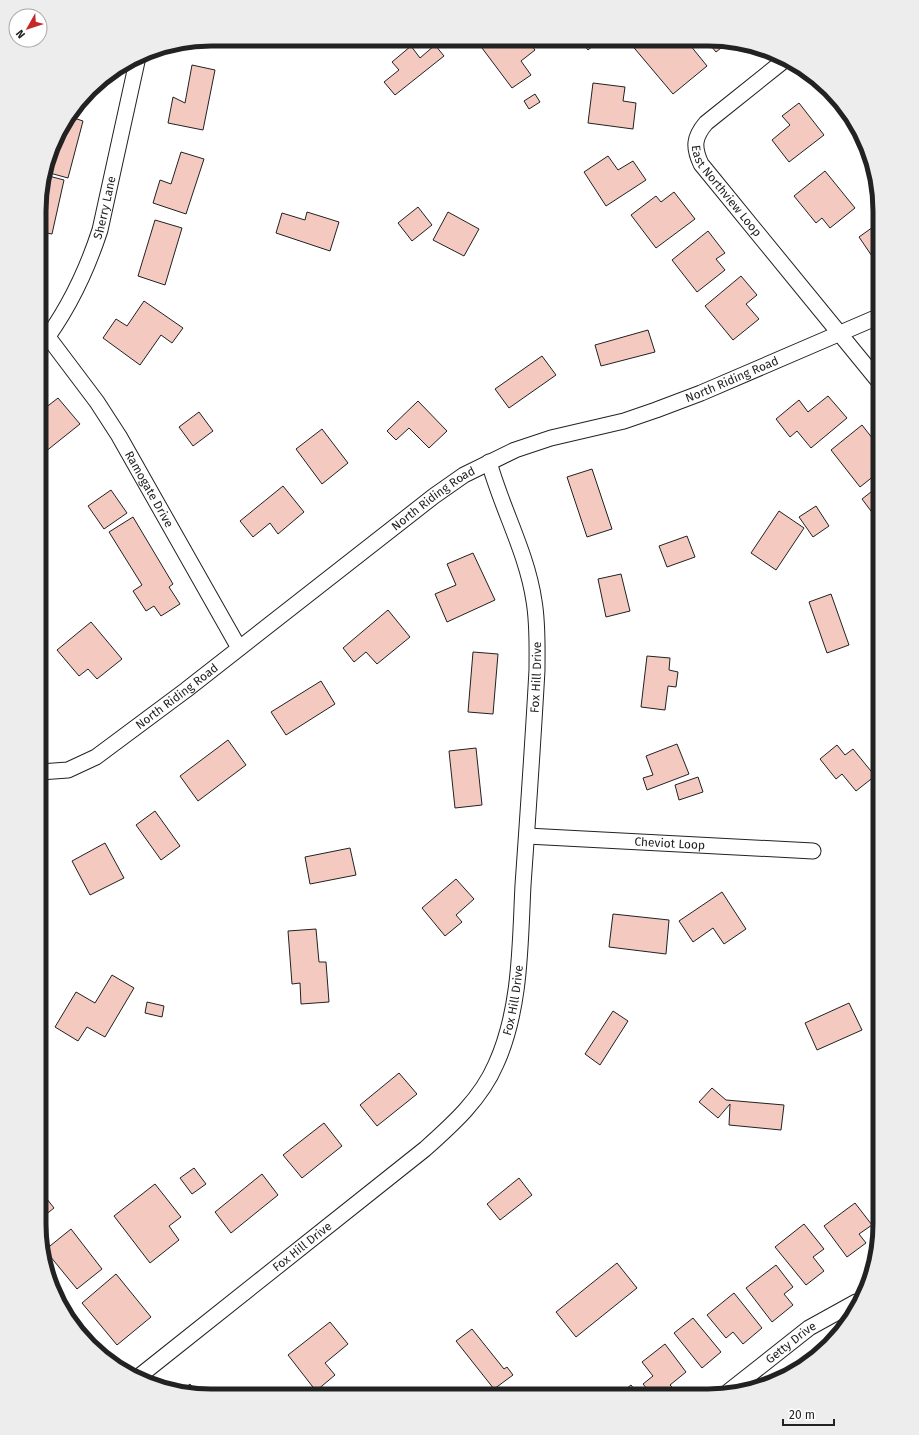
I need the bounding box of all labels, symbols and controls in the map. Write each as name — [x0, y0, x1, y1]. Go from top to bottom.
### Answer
north arrow — [8, 8, 48, 48]
text: N — [13, 27, 28, 41]
street label: East Northview Loop — [689, 144, 764, 239]
street label: Sherry Lane — [90, 175, 119, 241]
street label: North Riding Road — [683, 354, 781, 405]
street label: Ramogate Drive — [122, 448, 176, 530]
street label: North Riding Road — [389, 464, 477, 534]
street label: Fox Hill Drive — [528, 642, 544, 713]
street label: North Riding Road — [133, 661, 221, 732]
street label: Cheviot Loop — [634, 835, 706, 852]
street label: Fox Hill Drive — [500, 964, 526, 1037]
street label: Fox Hill Drive — [270, 1219, 334, 1274]
street label: Getty Drive — [763, 1319, 818, 1366]
scale bar — [783, 1401, 834, 1427]
text: 20 m — [789, 1408, 815, 1422]

